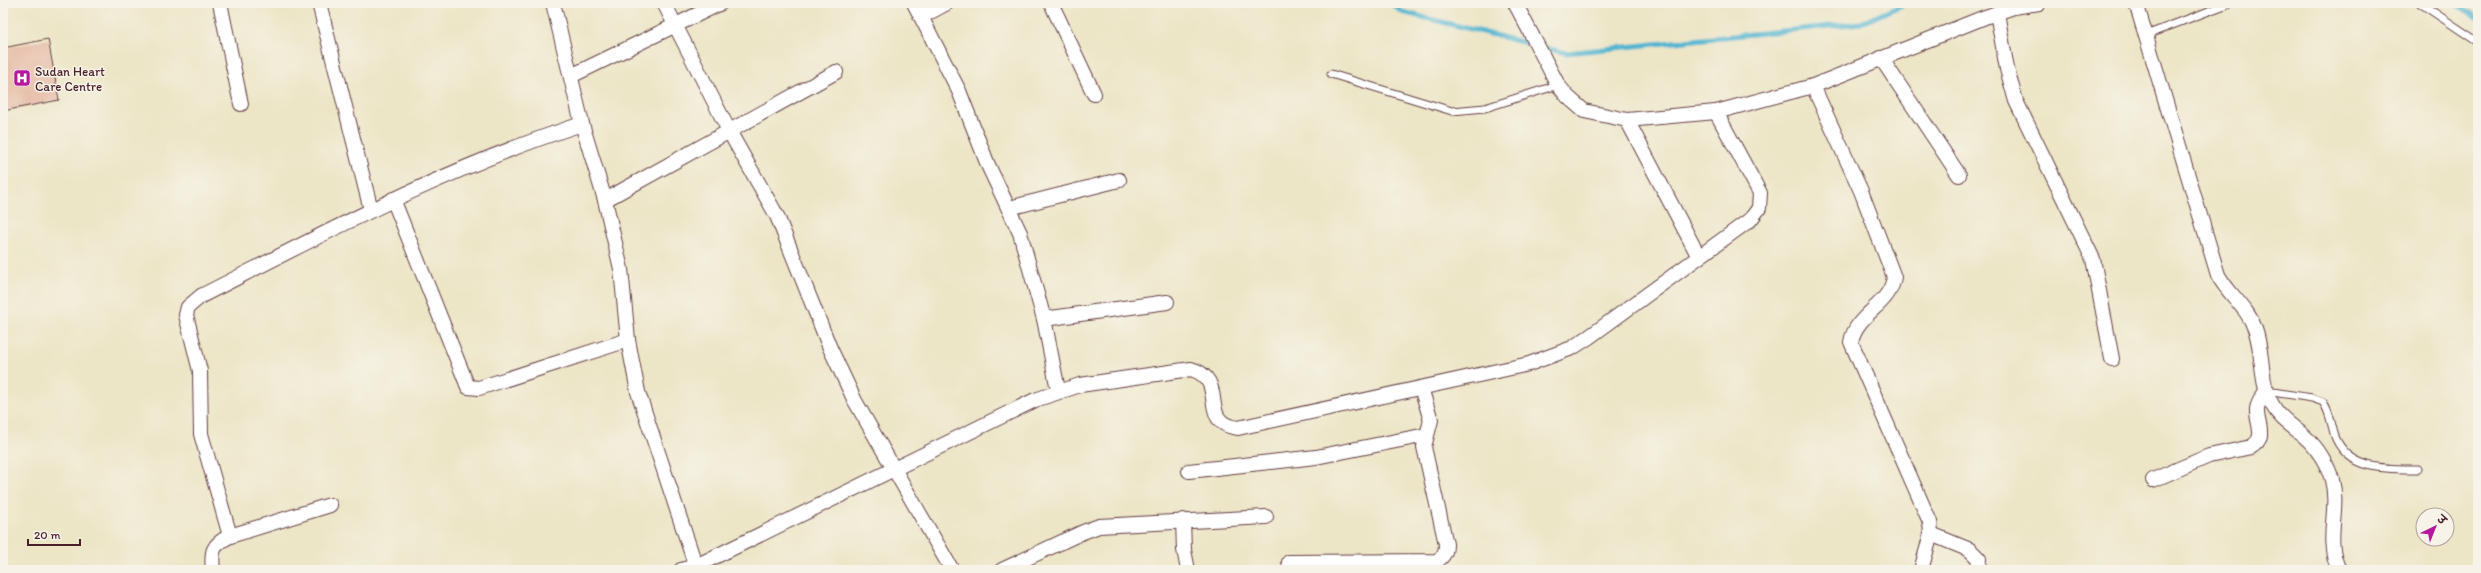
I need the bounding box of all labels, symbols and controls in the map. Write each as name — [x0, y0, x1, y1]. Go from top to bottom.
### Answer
place label: Sudan Heart Care Centre — [35, 64, 105, 94]
hospital icon: Sudan Heart Care Centre — [12, 68, 32, 88]
north arrow — [2415, 507, 2455, 547]
text: उ — [2434, 512, 2450, 528]
scale bar — [28, 521, 80, 547]
text: 20 m — [34, 528, 61, 542]

